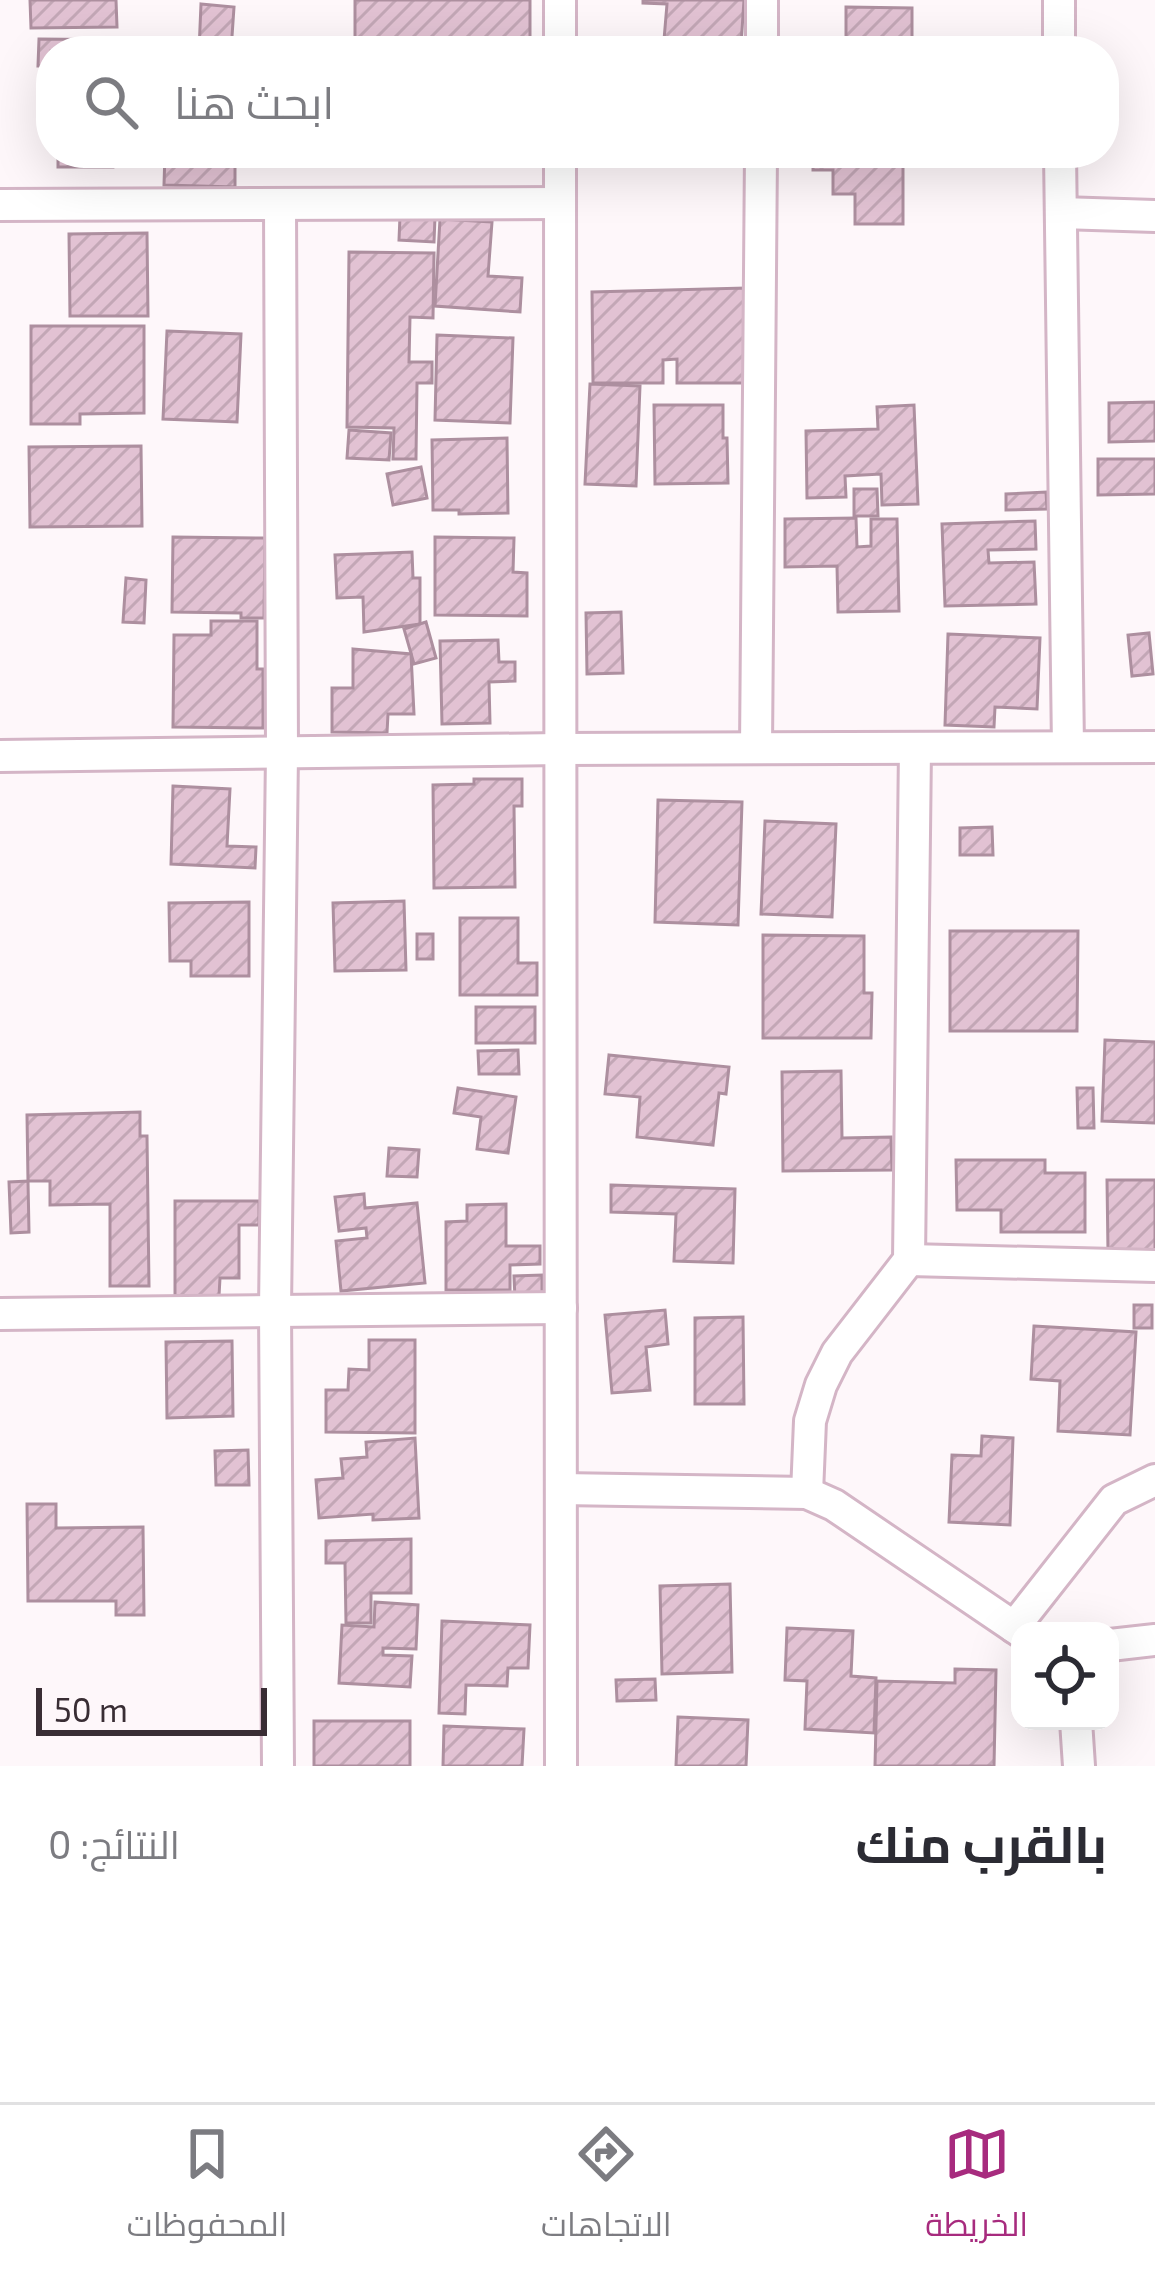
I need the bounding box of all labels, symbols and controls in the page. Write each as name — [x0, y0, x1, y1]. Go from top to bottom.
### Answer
search box — [36, 36, 1119, 168]
icon: search — [78, 69, 144, 135]
text: ابحث هنا — [174, 74, 334, 128]
map controls — [1011, 1622, 1119, 1730]
button: locate — [1011, 1622, 1119, 1730]
scale bar — [36, 1682, 267, 1735]
text: 50 m — [54, 1689, 128, 1729]
text: بالقرب منك — [855, 1812, 1107, 1873]
text: النتائج: 0 — [48, 1820, 180, 1867]
tab: المحفوظات — [127, 2121, 287, 2255]
tab: الاتجاهات — [541, 2121, 672, 2255]
tab: الخريطة — [925, 2121, 1028, 2255]

